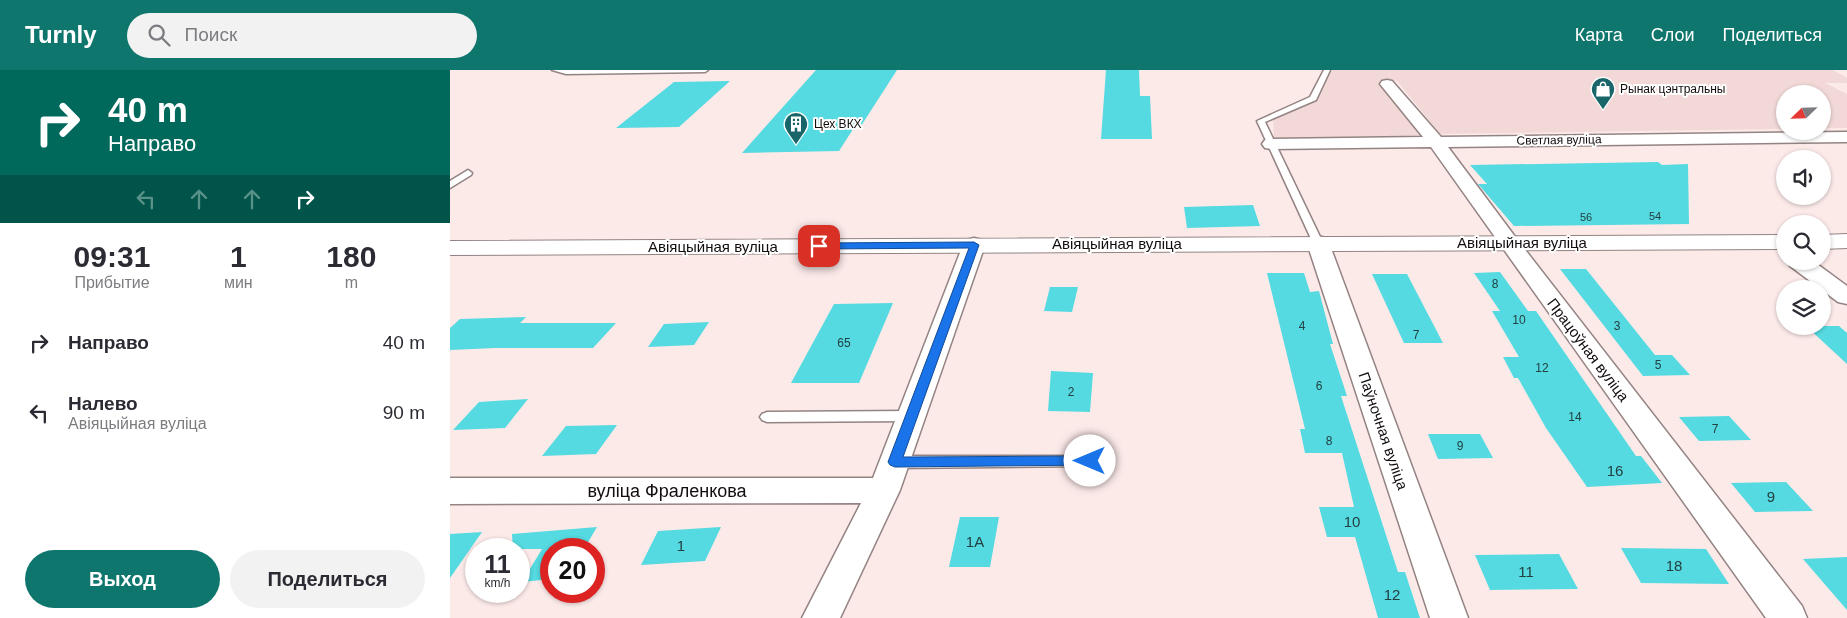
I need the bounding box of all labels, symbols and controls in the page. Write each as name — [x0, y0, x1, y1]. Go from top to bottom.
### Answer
search box — [127, 13, 477, 58]
text: Turnly — [25, 21, 97, 48]
icon: search — [145, 21, 173, 49]
text: Поиск — [185, 24, 237, 45]
text: Карта — [1575, 25, 1623, 45]
text: Слои — [1651, 25, 1695, 45]
text: Поделиться — [1723, 25, 1822, 45]
shop icon: Рынак цэнтральны — [1590, 76, 1616, 110]
place label: Рынак цэнтральны — [1620, 82, 1726, 96]
north arrow — [1776, 85, 1831, 140]
map controls — [1776, 85, 1831, 335]
icon: right — [25, 90, 90, 155]
text: 40 m — [108, 90, 188, 129]
building icon: Цех ВКХ — [783, 111, 809, 145]
place label: Цех ВКХ — [814, 117, 862, 131]
text: Направо — [108, 131, 196, 156]
street label: Светлая вуліца — [1516, 132, 1602, 148]
button: sound — [1776, 150, 1831, 205]
icon: left — [132, 185, 160, 213]
icon: ahead — [185, 185, 213, 213]
icon: ahead — [238, 185, 266, 213]
icon: right — [291, 185, 319, 213]
house number: 54 — [1649, 210, 1661, 222]
house number: 56 — [1580, 211, 1592, 223]
button: search — [1776, 215, 1831, 270]
pin — [798, 225, 840, 267]
icon: arrive — [805, 232, 833, 260]
street label: Авіяцыйная вуліца — [1457, 234, 1588, 251]
street label: Авіяцыйная вуліца — [1052, 235, 1183, 252]
street label: Авіяцыйная вуліца — [648, 238, 779, 255]
text: 09:31 — [74, 240, 150, 273]
text: 1 — [230, 240, 247, 273]
text: 180 — [326, 240, 376, 273]
text: Прибытие — [74, 274, 150, 291]
text: мин — [224, 274, 253, 291]
text: m — [345, 274, 358, 291]
house number: 8 — [1492, 277, 1499, 291]
button: layers — [1776, 280, 1831, 335]
street label: Працоўная вуліца — [1544, 295, 1633, 405]
house number: 10 — [1512, 313, 1526, 327]
house number: 4 — [1299, 319, 1306, 333]
house number: 3 — [1614, 319, 1621, 333]
house number: 7 — [1413, 328, 1420, 342]
icon: right — [25, 329, 53, 357]
text: Направо — [68, 332, 149, 353]
text: 40 m — [383, 332, 425, 353]
house number: 65 — [837, 336, 851, 350]
house number: 5 — [1655, 358, 1662, 372]
house number: 12 — [1535, 361, 1549, 375]
street label: Паўночная вуліца — [1355, 370, 1412, 493]
house number: 6 — [1316, 379, 1323, 393]
house number: 2 — [1068, 385, 1075, 399]
text: Налево — [68, 393, 138, 414]
icon: left — [25, 399, 53, 427]
text: 90 m — [383, 402, 425, 423]
house number: 14 — [1568, 410, 1582, 424]
text: Авіяцыйная вуліца — [68, 415, 207, 432]
house number: 7 — [1712, 422, 1719, 436]
position arrow — [1063, 434, 1115, 486]
house number: 8 — [1326, 434, 1333, 448]
house number: 9 — [1457, 439, 1464, 453]
house number: 16 — [1607, 462, 1623, 479]
street label: вуліца Фраленкова — [587, 481, 748, 501]
house number: 9 — [1767, 488, 1775, 505]
house number: 10 — [1344, 513, 1360, 530]
house number: 1А — [966, 533, 984, 550]
house number: 1 — [677, 537, 685, 554]
speed limit sign: 20 — [540, 538, 605, 603]
button: Выход — [25, 550, 220, 608]
button: Поделиться — [230, 550, 425, 608]
text: 11 — [484, 550, 511, 578]
house number: 18 — [1666, 557, 1682, 574]
house number: 11 — [1518, 563, 1534, 580]
text: km/h — [484, 576, 511, 590]
house number: 12 — [1384, 586, 1400, 603]

